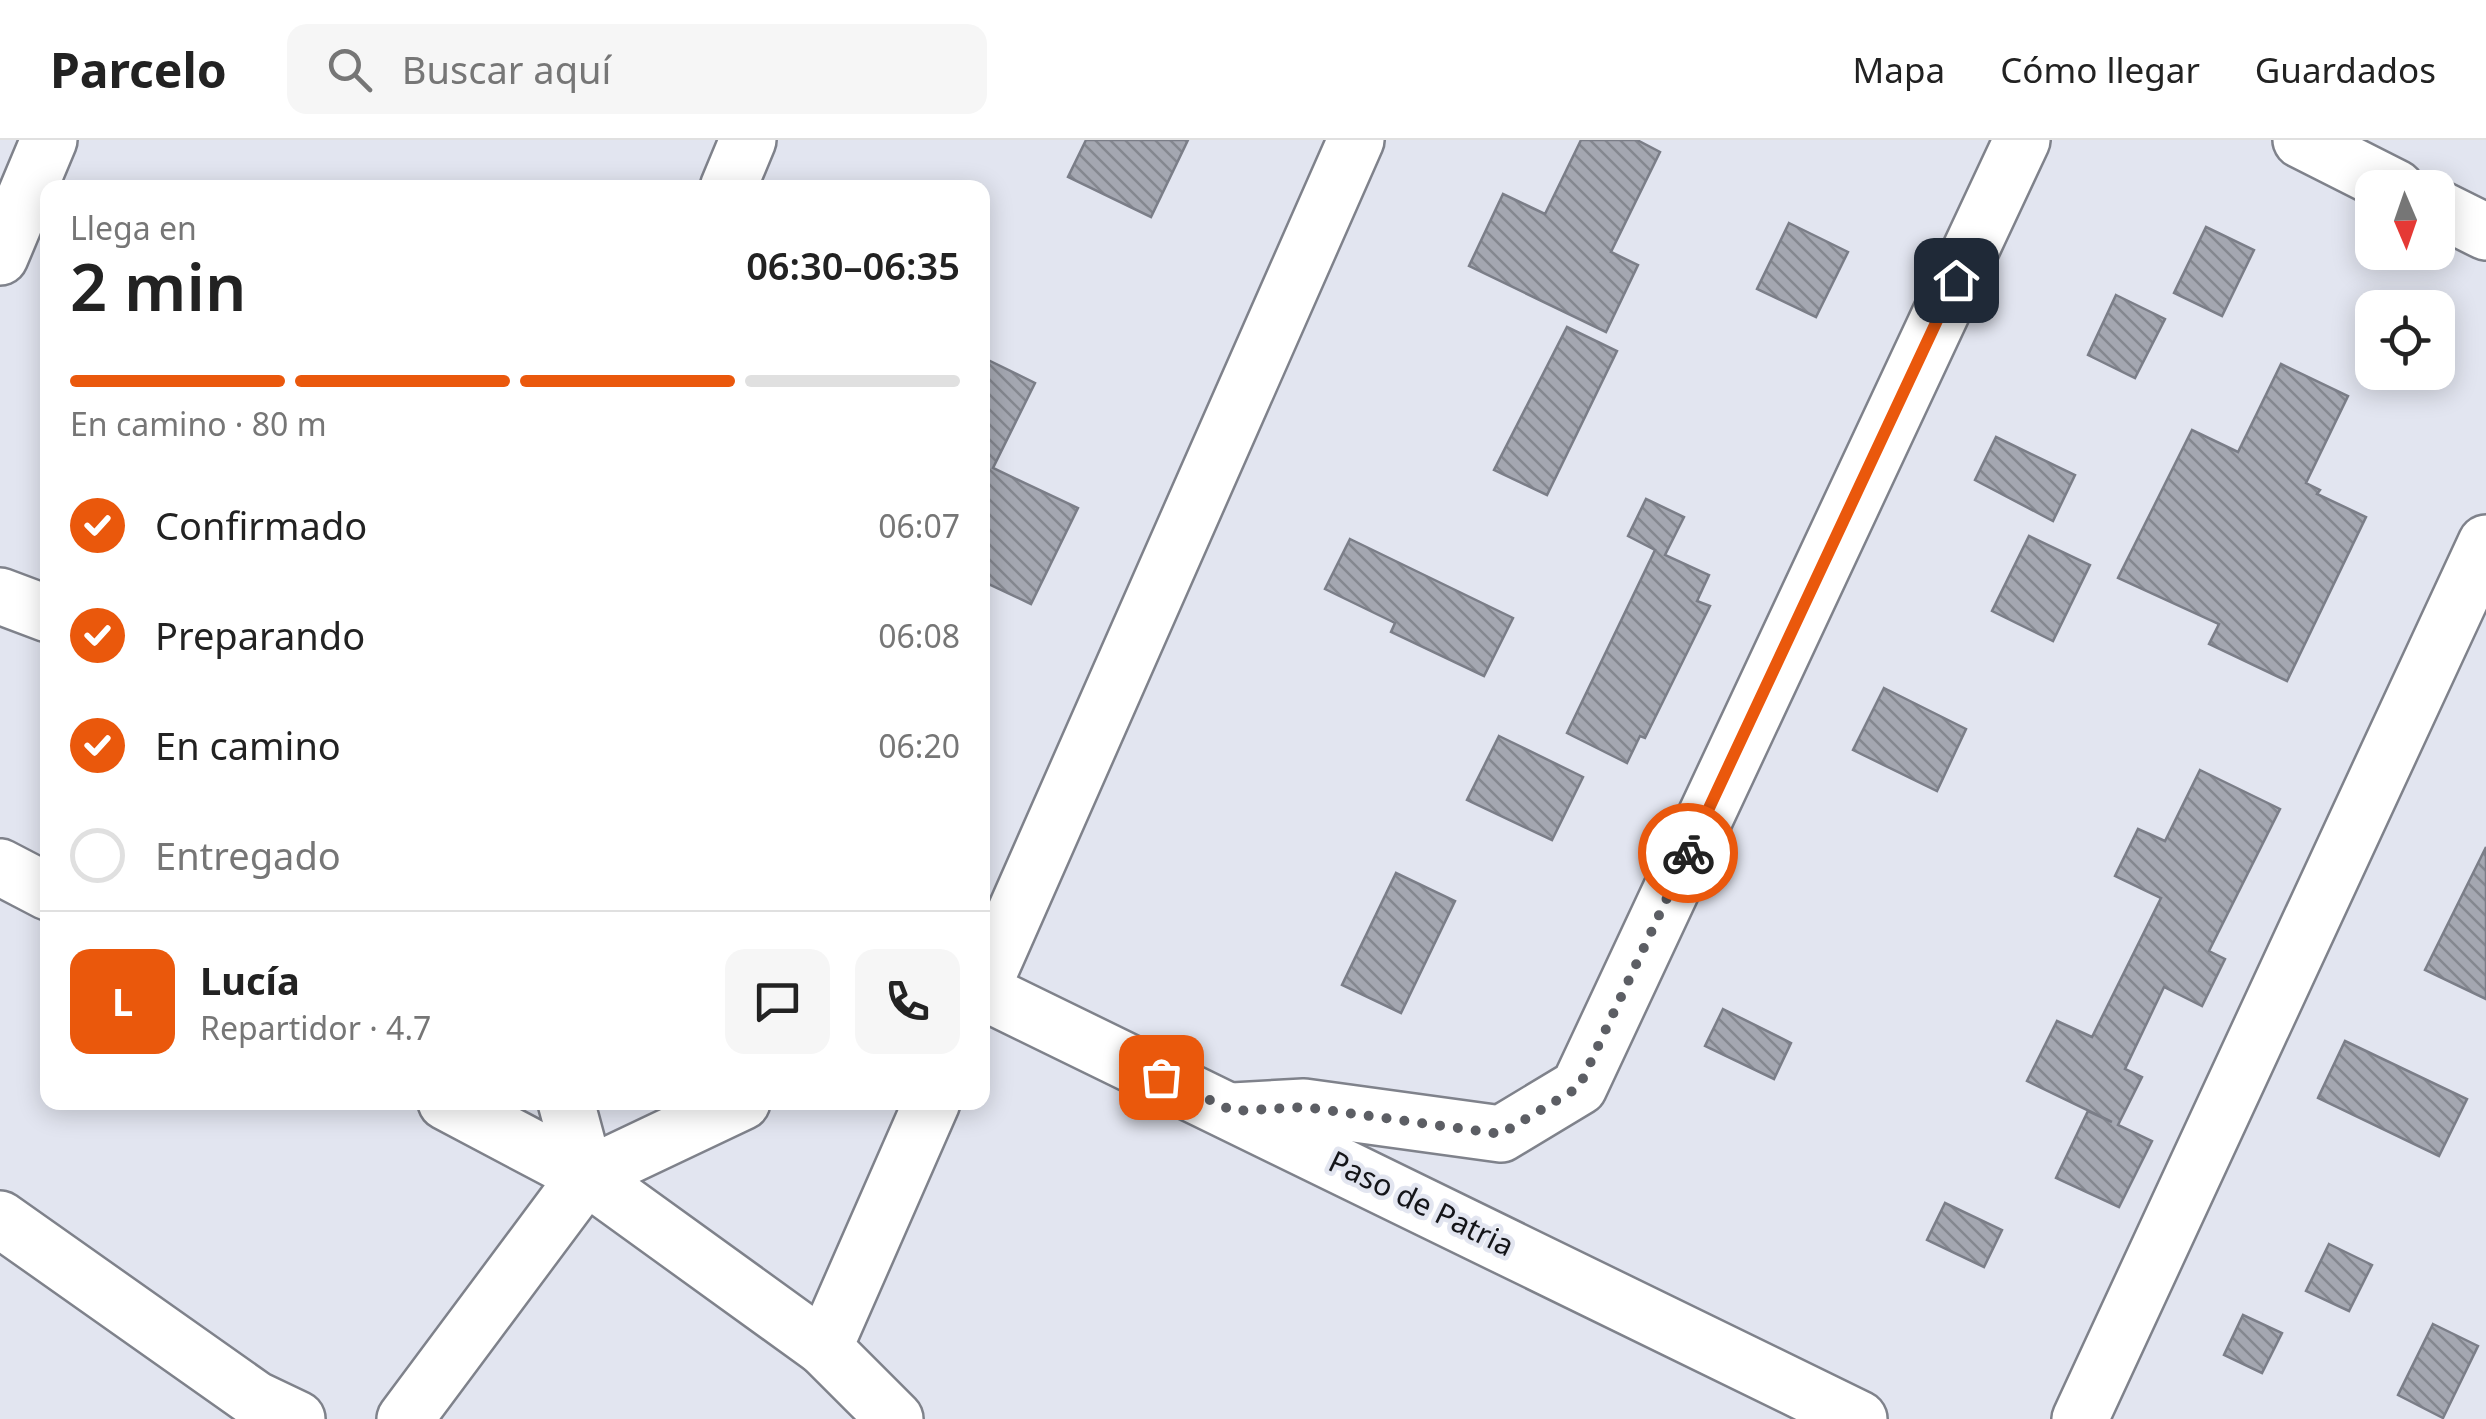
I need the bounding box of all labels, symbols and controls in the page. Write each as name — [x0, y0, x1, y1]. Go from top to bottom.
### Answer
search box — [287, 24, 987, 114]
text: Parcelo — [50, 37, 227, 102]
icon: search — [322, 42, 377, 97]
text: Buscar aquí — [402, 43, 611, 95]
text: Mapa — [1853, 46, 1945, 93]
text: Cómo llegar — [2000, 46, 2200, 93]
text: Guardados — [2255, 46, 2436, 93]
north arrow — [2355, 170, 2455, 270]
map controls — [2355, 170, 2455, 390]
text: Llega en — [70, 206, 197, 249]
pin — [1914, 238, 1999, 323]
text: 06:30–06:35 — [746, 239, 960, 291]
text: 2 min — [70, 242, 246, 330]
icon: home — [1929, 253, 1984, 308]
button: locate — [2355, 290, 2455, 390]
text: En camino · 80 m — [70, 402, 327, 445]
icon: check — [70, 498, 125, 553]
text: Confirmado — [155, 499, 367, 551]
text: 06:07 — [878, 504, 960, 547]
icon: check — [70, 608, 125, 663]
text: Preparando — [155, 609, 365, 661]
text: 06:08 — [878, 614, 960, 657]
icon: check — [70, 718, 125, 773]
text: En camino — [155, 719, 341, 771]
text: 06:20 — [878, 724, 960, 767]
courier — [1638, 803, 1738, 903]
icon: bike — [1661, 826, 1716, 881]
text: Entregado — [155, 829, 341, 881]
button: chat — [725, 949, 830, 1054]
button: phone — [855, 949, 960, 1054]
text: Lucía — [200, 954, 300, 1006]
text: L — [112, 975, 133, 1027]
text: Repartidor · 4.7 — [200, 1006, 431, 1049]
pin — [1119, 1035, 1204, 1120]
icon: bag — [1134, 1050, 1189, 1105]
street label: Paso de Patria — [1322, 1140, 1521, 1265]

